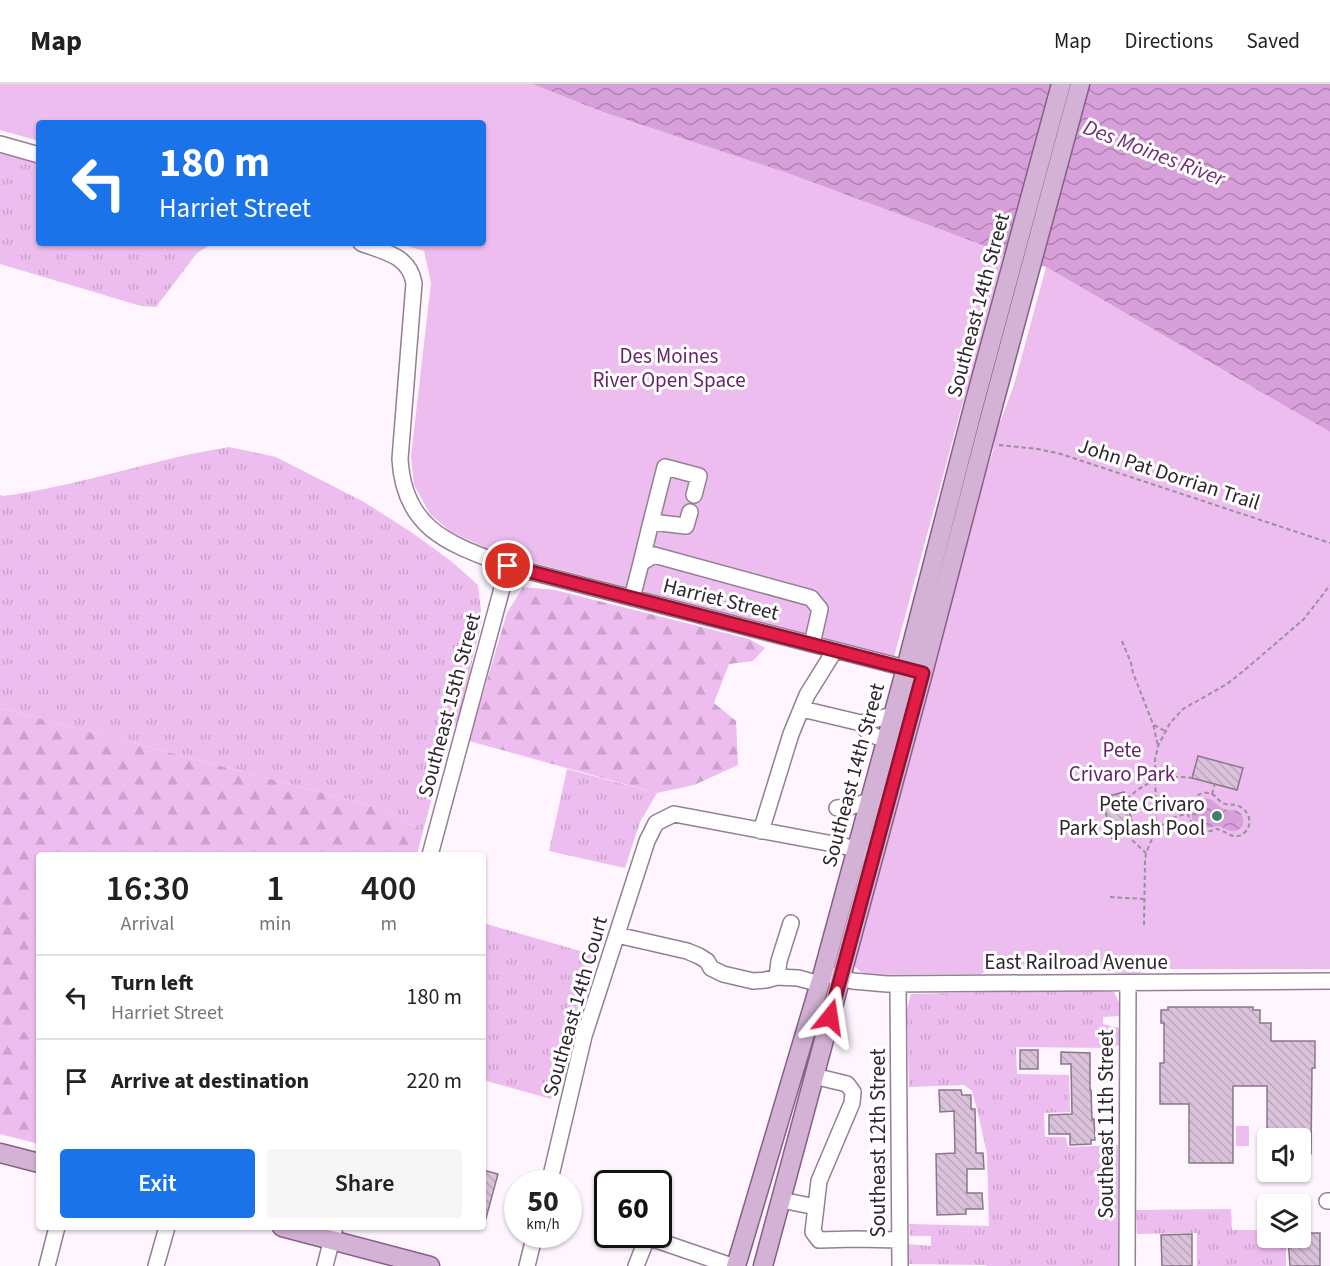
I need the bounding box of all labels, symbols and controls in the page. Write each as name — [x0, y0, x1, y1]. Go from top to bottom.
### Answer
text: Map — [30, 21, 82, 61]
text: Map — [1054, 26, 1092, 56]
text: Directions — [1125, 26, 1213, 56]
text: Saved — [1246, 26, 1300, 56]
water label: Des Moines River — [1078, 111, 1231, 195]
text: 180 m — [159, 133, 270, 193]
icon: left — [60, 144, 138, 222]
text: Harriet Street — [159, 189, 311, 228]
street label: Southeast 14th Street — [939, 210, 1017, 400]
park label: Des Moines River Open Space — [592, 341, 746, 395]
street label: John Pat Dorrian Trail — [1074, 430, 1264, 518]
pin — [482, 540, 533, 591]
icon: arrive — [491, 549, 524, 582]
street label: Harriet Street — [660, 570, 782, 628]
street label: Southeast 15th Street — [410, 610, 488, 800]
street label: Southeast 14th Street — [814, 680, 892, 870]
park label: Pete Crivaro Park — [1069, 735, 1176, 789]
place label: Pete Crivaro Park Splash Pool — [1059, 789, 1205, 843]
marker: Pete Crivaro Park Splash Pool — [1210, 809, 1224, 823]
text: 16:30 — [106, 863, 189, 914]
text: 1 — [266, 863, 284, 914]
text: 400 — [361, 863, 416, 914]
text: Arrival — [121, 910, 174, 938]
text: min — [259, 910, 291, 938]
text: m — [380, 910, 397, 938]
street label: Southeast 14th Court — [535, 913, 615, 1099]
street label: East Railroad Avenue — [984, 947, 1168, 977]
text: Turn left — [111, 967, 193, 999]
icon: left — [60, 981, 93, 1014]
text: 180 m — [407, 981, 462, 1013]
position arrow — [798, 985, 862, 1049]
text: Harriet Street — [111, 999, 224, 1027]
street label: Southeast 11th Street — [1091, 1029, 1121, 1219]
street label: Southeast 12th Street — [863, 1048, 893, 1238]
icon: arrive — [60, 1065, 93, 1098]
text: Arrive at destination — [111, 1065, 309, 1097]
text: 220 m — [407, 1065, 462, 1097]
map controls — [1257, 1128, 1311, 1248]
button: sound — [1257, 1128, 1311, 1182]
button: Exit — [60, 1149, 255, 1218]
button: Share — [267, 1149, 462, 1218]
speed limit sign: 60 — [594, 1170, 672, 1248]
text: 50 — [527, 1180, 559, 1223]
button: layers — [1257, 1194, 1311, 1248]
text: km/h — [526, 1214, 560, 1235]

